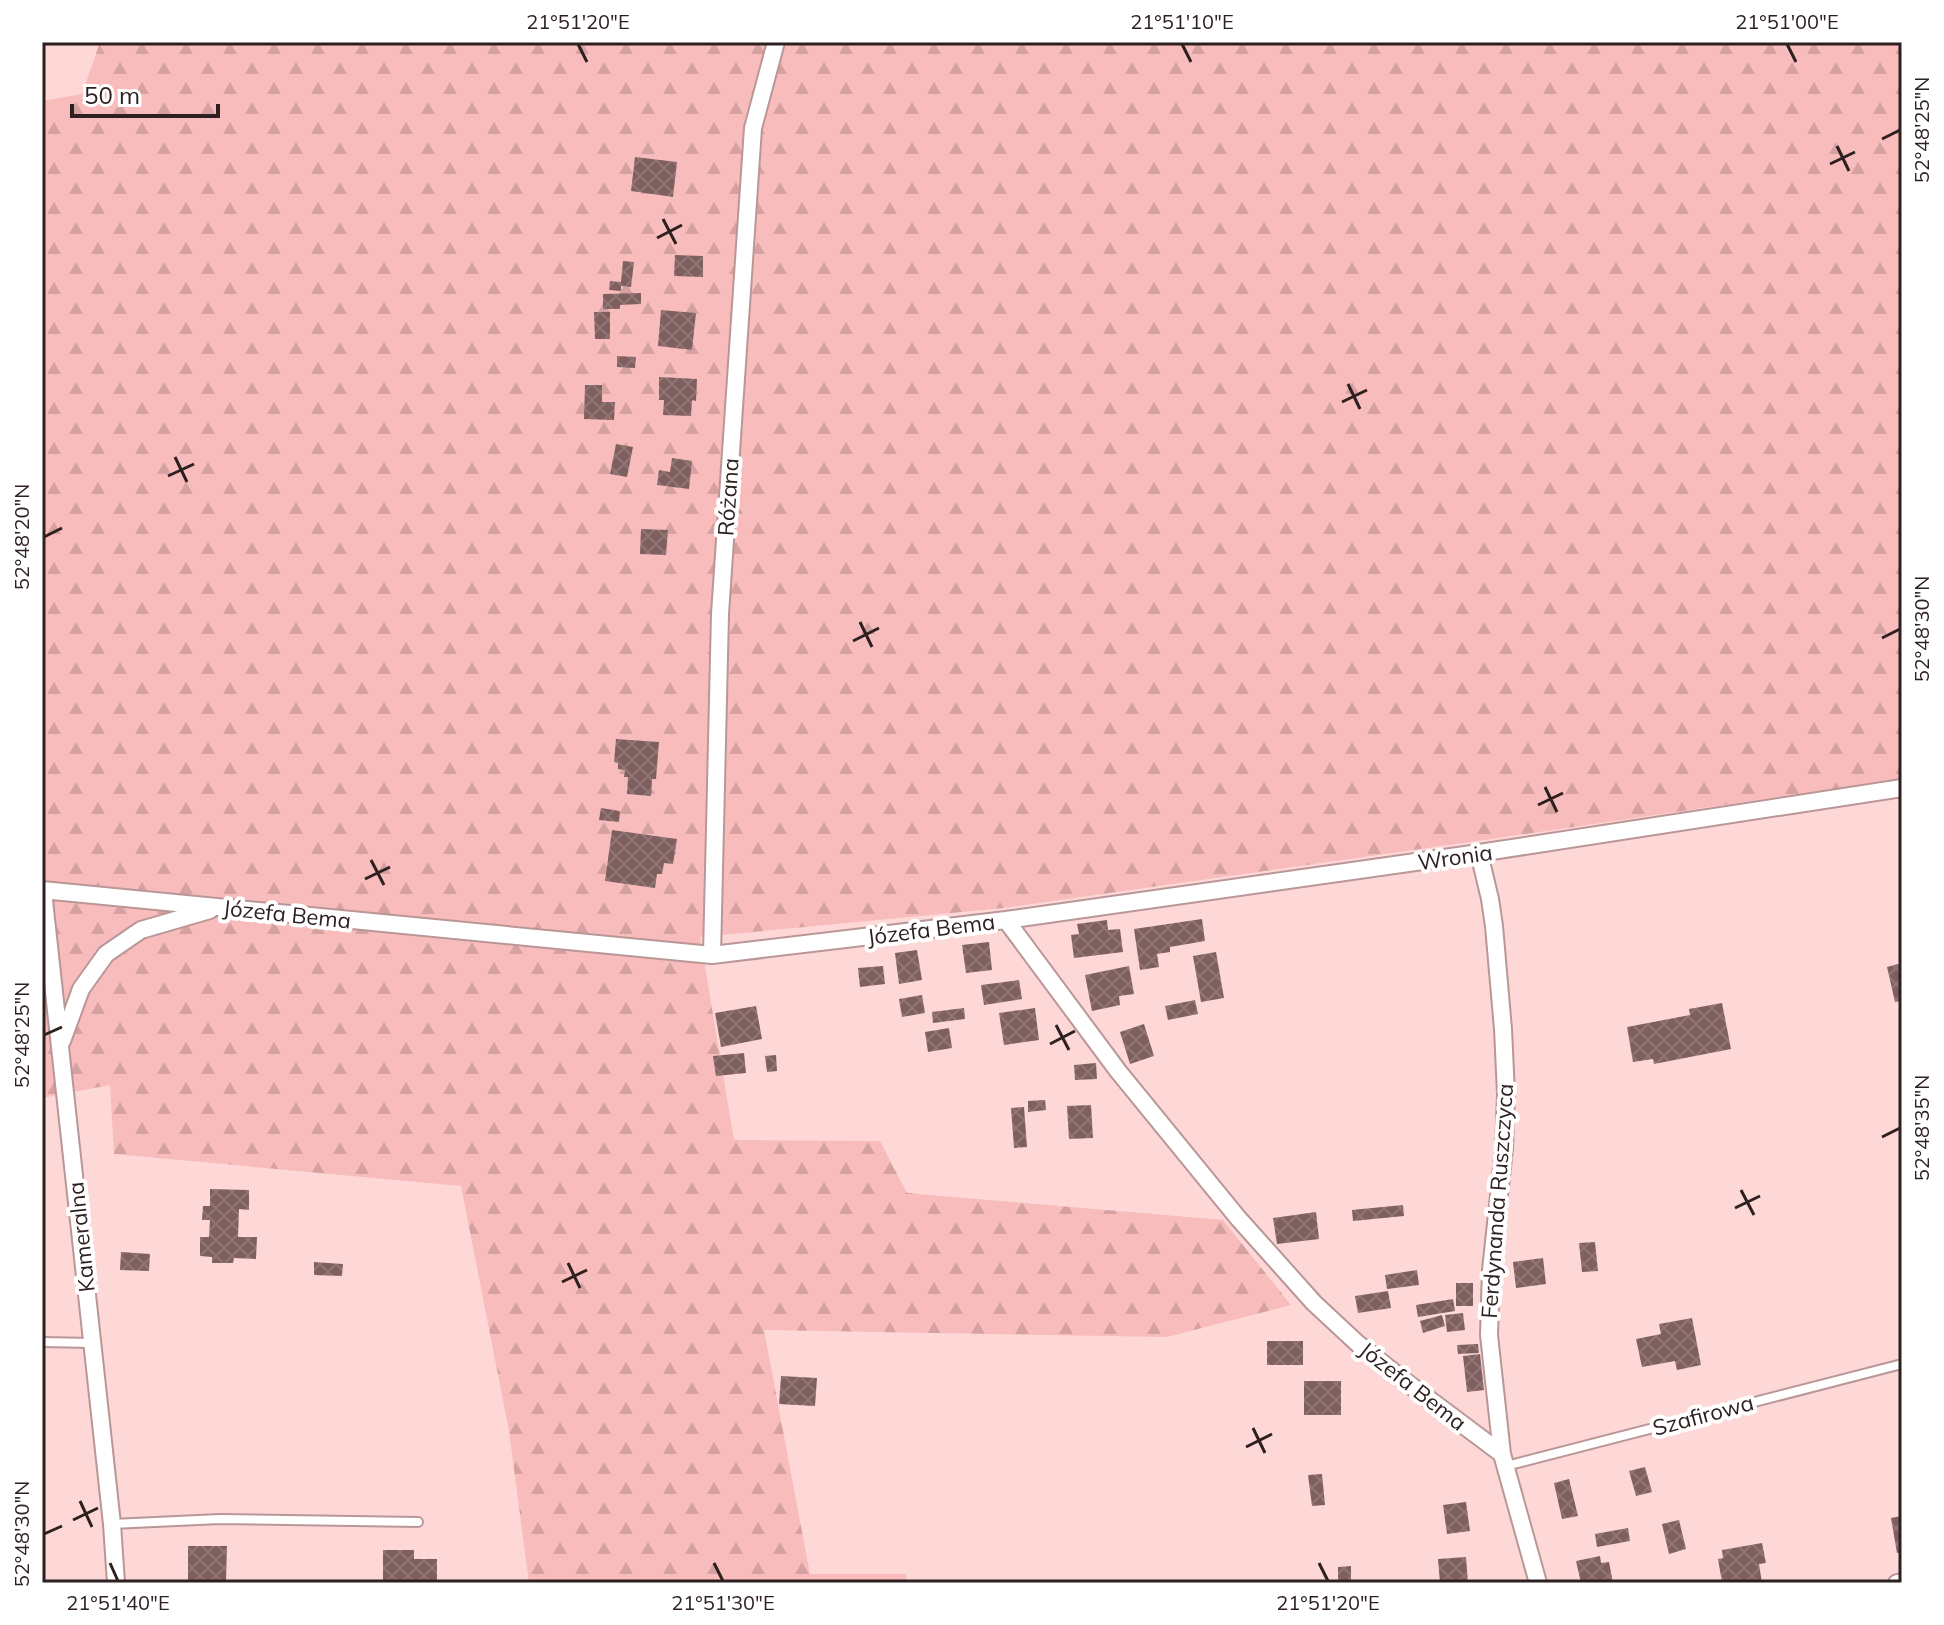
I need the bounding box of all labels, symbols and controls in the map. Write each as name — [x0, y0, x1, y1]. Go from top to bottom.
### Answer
text: 21°51'20"E — [526, 9, 630, 34]
text: 21°51'10"E — [1130, 9, 1234, 34]
text: 21°51'00"E — [1735, 9, 1839, 34]
scale bar — [72, 68, 218, 118]
text: 52°48'25"N — [1909, 77, 1934, 183]
text: 50 m — [84, 80, 140, 110]
street label: Różana — [711, 457, 745, 537]
text: 52°48'20"N — [9, 484, 34, 590]
text: 52°48'30"N — [1909, 576, 1934, 682]
street label: Wronia — [1416, 838, 1494, 876]
street label: Józefa Bema — [222, 893, 352, 935]
street label: Józefa Bema — [866, 907, 996, 951]
text: 52°48'25"N — [9, 982, 34, 1088]
text: 52°48'35"N — [1909, 1075, 1934, 1181]
street label: Ferdynanda Ruszczyca — [1475, 1083, 1519, 1319]
street label: Kameralna — [61, 1180, 101, 1294]
street label: Józefa Bema — [1354, 1335, 1472, 1437]
street label: Szafirowa — [1650, 1388, 1756, 1442]
text: 52°48'30"N — [9, 1481, 34, 1587]
text: 21°51'40"E — [66, 1590, 170, 1615]
text: 21°51'30"E — [671, 1590, 775, 1615]
text: 21°51'20"E — [1276, 1590, 1380, 1615]

